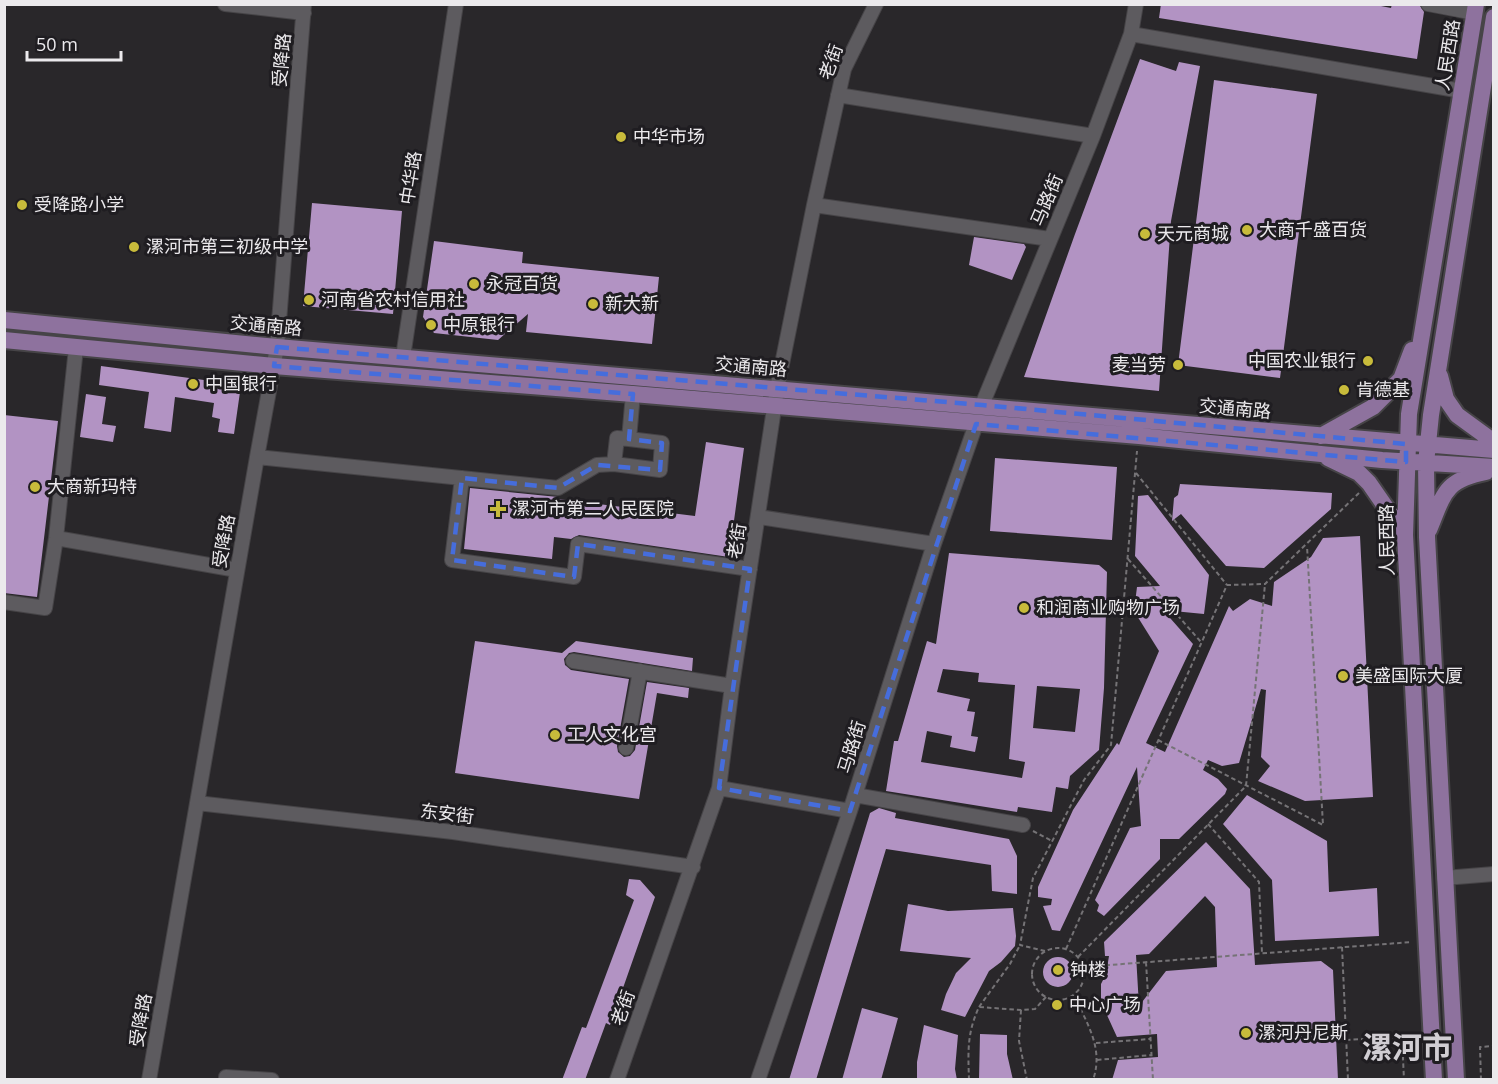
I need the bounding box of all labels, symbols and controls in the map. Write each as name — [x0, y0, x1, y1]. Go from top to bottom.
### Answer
street label: 人民西路 — [1430, 17, 1464, 92]
scale bar — [27, 24, 122, 62]
text: 50 m — [36, 32, 78, 56]
street label: 受降路 — [267, 32, 295, 88]
street label: 老街 — [813, 41, 847, 83]
place label: 中华市场 — [633, 124, 705, 148]
marker: 中华市场 — [614, 130, 628, 144]
street label: 中华路 — [394, 149, 426, 206]
street label: 马路街 — [1024, 170, 1068, 229]
place label: 受降路小学 — [34, 192, 124, 216]
marker: 受降路小学 — [15, 198, 29, 212]
place label: 大商千盛百货 — [1259, 217, 1367, 241]
place label: 天元商城 — [1157, 221, 1229, 245]
marker: 大商千盛百货 — [1240, 223, 1254, 237]
marker: 天元商城 — [1138, 227, 1152, 241]
place label: 漯河市第三初级中学 — [146, 234, 308, 258]
marker: 漯河市第三初级中学 — [127, 240, 141, 254]
place label: 永冠百货 — [486, 271, 558, 295]
marker: 永冠百货 — [467, 277, 481, 291]
place label: 河南省农村信用社 — [321, 287, 465, 311]
place label: 新大新 — [605, 291, 659, 315]
marker: 河南省农村信用社 — [302, 293, 316, 307]
marker: 新大新 — [586, 297, 600, 311]
street label: 交通南路 — [229, 310, 303, 340]
place label: 中原银行 — [443, 312, 515, 336]
marker: 中原银行 — [424, 318, 438, 332]
place label: 中国农业银行 — [1248, 348, 1356, 372]
street label: 交通南路 — [714, 351, 788, 381]
place label: 麦当劳 — [1112, 352, 1166, 376]
marker: 中国农业银行 — [1361, 354, 1375, 368]
marker: 麦当劳 — [1171, 358, 1185, 372]
place label: 中国银行 — [205, 371, 277, 395]
marker: 中国银行 — [186, 377, 200, 391]
place label: 肯德基 — [1356, 377, 1410, 401]
marker: 肯德基 — [1337, 383, 1351, 397]
street label: 交通南路 — [1198, 393, 1272, 423]
place label: 大商新玛特 — [47, 474, 137, 498]
marker: 大商新玛特 — [28, 480, 42, 494]
place label: 漯河市第二人民医院 — [512, 496, 674, 520]
marker: 漯河市第二人民医院 — [489, 500, 507, 518]
street label: 人民西路 — [1373, 504, 1399, 576]
street label: 受降路 — [207, 512, 240, 569]
street label: 老街 — [721, 521, 751, 560]
place label: 和润商业购物广场 — [1036, 595, 1180, 619]
marker: 和润商业购物广场 — [1017, 601, 1031, 615]
place label: 美盛国际大厦 — [1355, 663, 1463, 687]
marker: 美盛国际大厦 — [1336, 669, 1350, 683]
street label: 马路街 — [832, 717, 870, 776]
place label: 工人文化宫 — [567, 722, 657, 746]
marker: 工人文化宫 — [548, 728, 562, 742]
street label: 东安街 — [419, 798, 475, 828]
place label: 钟楼 — [1070, 957, 1106, 981]
marker: 钟楼 — [1051, 963, 1065, 977]
street label: 老街 — [605, 987, 639, 1029]
street label: 受降路 — [124, 991, 157, 1048]
place label: 中心广场 — [1069, 992, 1141, 1016]
marker: 中心广场 — [1050, 998, 1064, 1012]
place label: 漯河丹尼斯 — [1258, 1020, 1348, 1044]
marker: 漯河丹尼斯 — [1239, 1026, 1253, 1040]
district label: 漯河市 — [1362, 1026, 1452, 1067]

